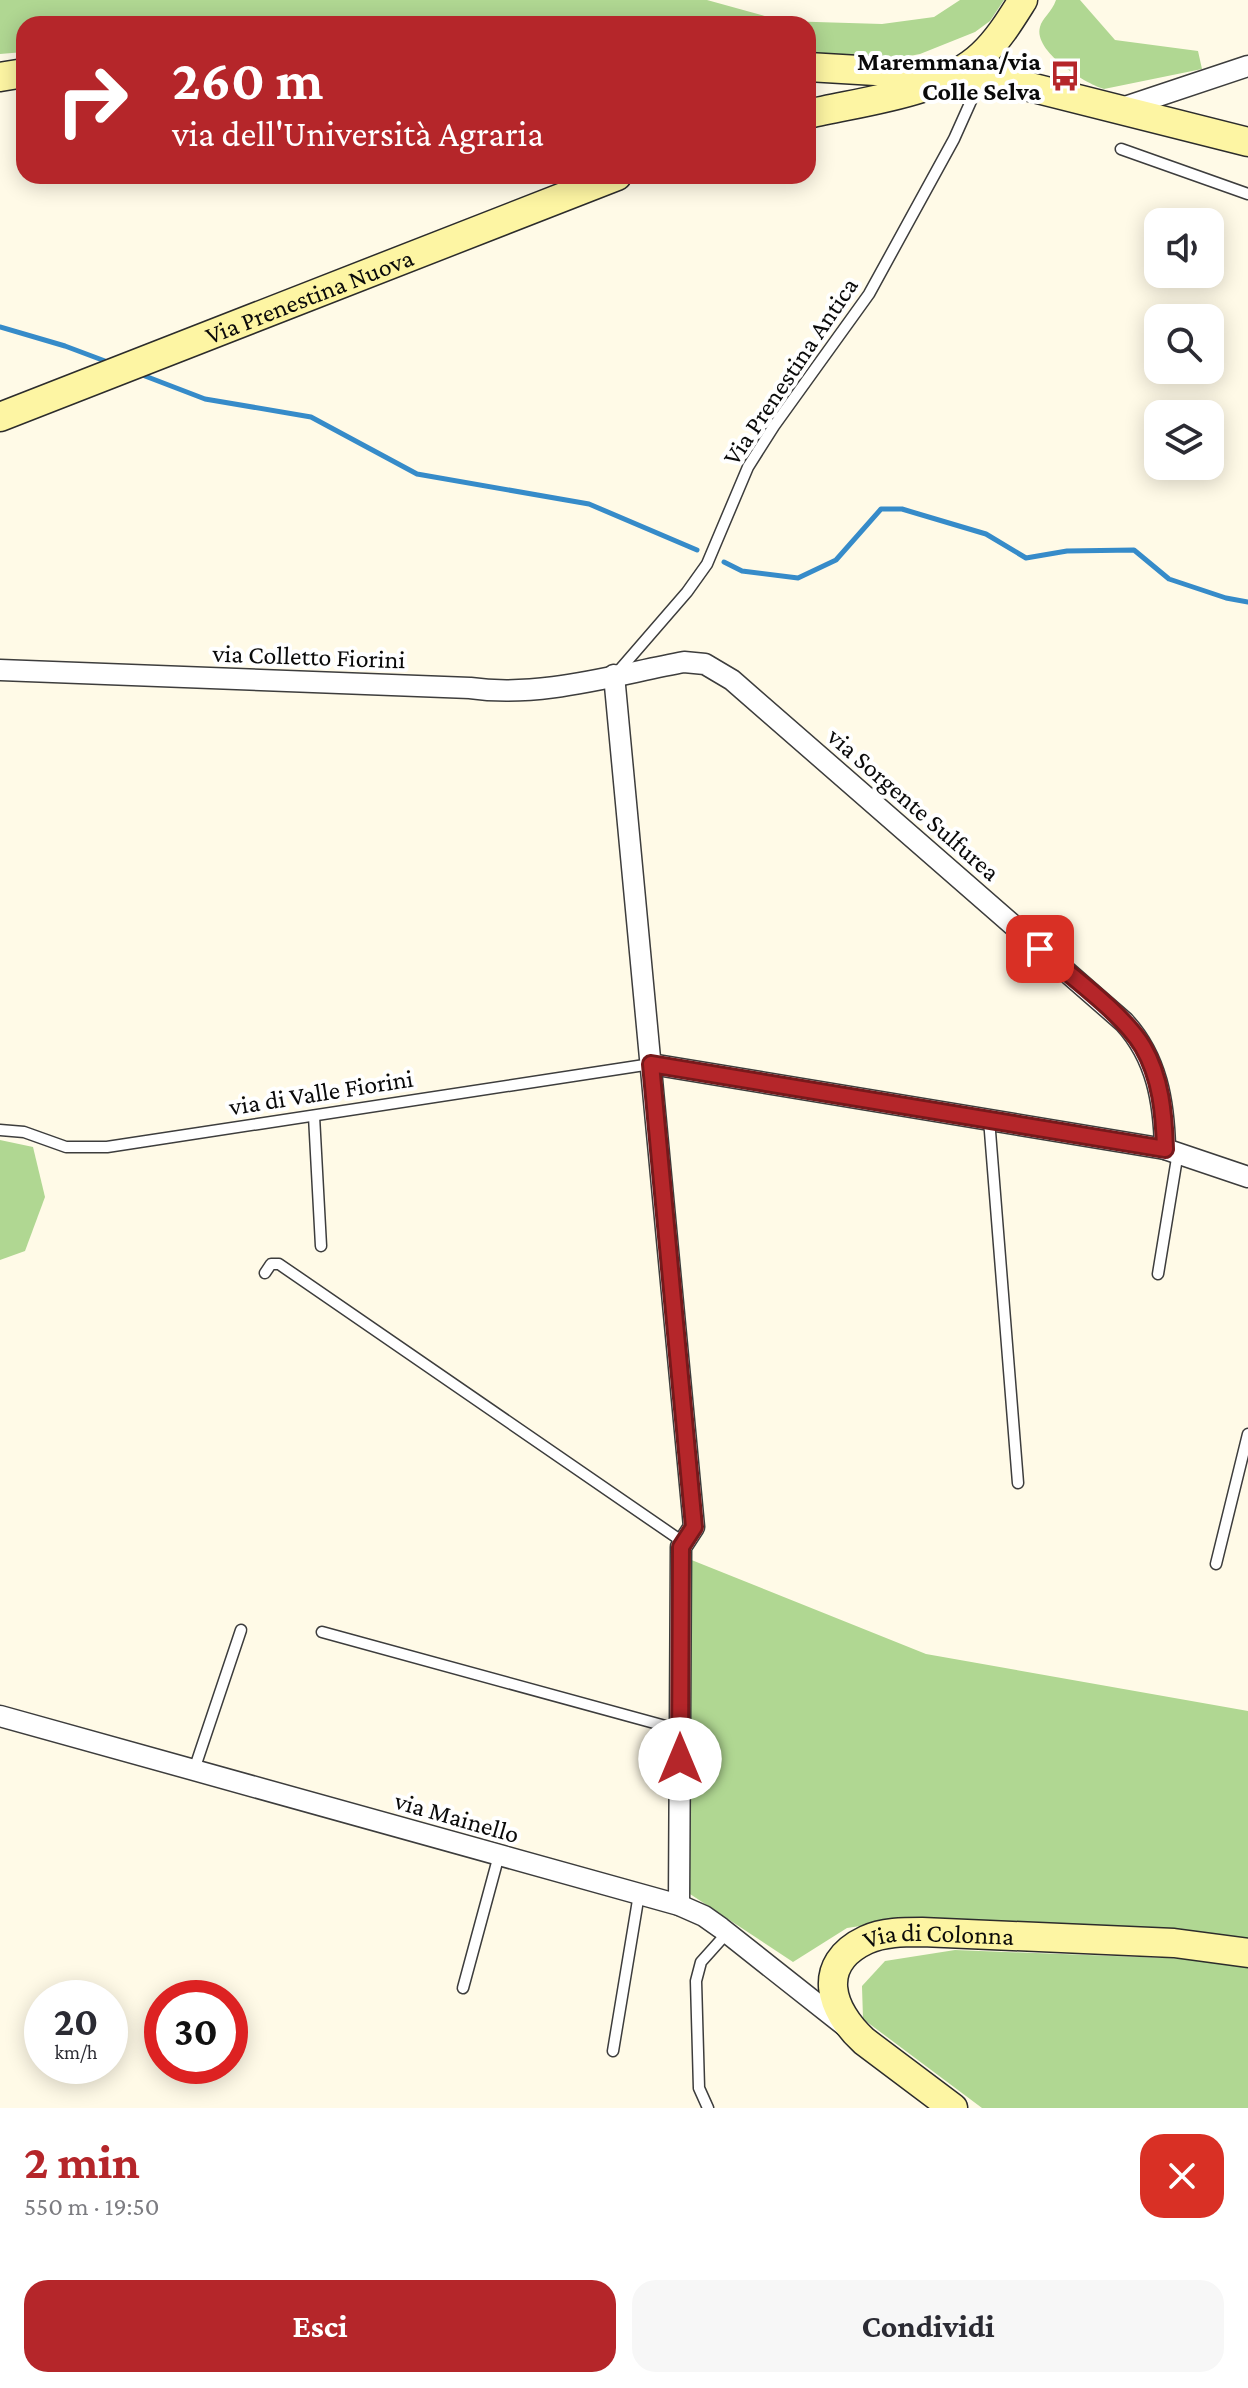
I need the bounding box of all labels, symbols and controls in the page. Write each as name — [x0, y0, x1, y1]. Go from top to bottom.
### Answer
place label: Maremmana/via Colle Selva — [857, 47, 1041, 106]
icon: right — [40, 48, 144, 152]
text: 260 m — [172, 49, 323, 111]
bus stop icon: Maremmana/via Colle Selva — [1048, 59, 1082, 93]
text: via dell'Università Agraria — [172, 114, 544, 154]
map controls — [1144, 208, 1224, 480]
button: sound — [1144, 208, 1224, 288]
street label: Via Prenestina Nuova — [201, 243, 418, 350]
street label: Via Prenestina Antica — [717, 272, 864, 471]
button: search — [1144, 304, 1224, 384]
button: layers — [1144, 400, 1224, 480]
street label: via Colletto Fiorini — [211, 639, 406, 674]
street label: via Sorgente Sulfurea — [821, 721, 1006, 887]
pin — [1006, 915, 1074, 983]
icon: arrive — [1018, 927, 1062, 971]
street label: via di Valle Fiorini — [226, 1064, 415, 1122]
position arrow — [638, 1717, 722, 1801]
street label: via Mainello — [390, 1786, 522, 1849]
street label: Via di Colonna — [859, 1918, 1015, 1955]
speed limit sign: 30 — [144, 1980, 248, 2084]
text: 20 — [54, 1999, 98, 2044]
text: km/h — [54, 2041, 98, 2063]
button: close — [1140, 2134, 1224, 2218]
text: 2 min — [24, 2135, 140, 2188]
text: 550 m · 19:50 — [24, 2192, 159, 2221]
button: Esci — [24, 2280, 616, 2372]
button: Condividi — [632, 2280, 1224, 2372]

